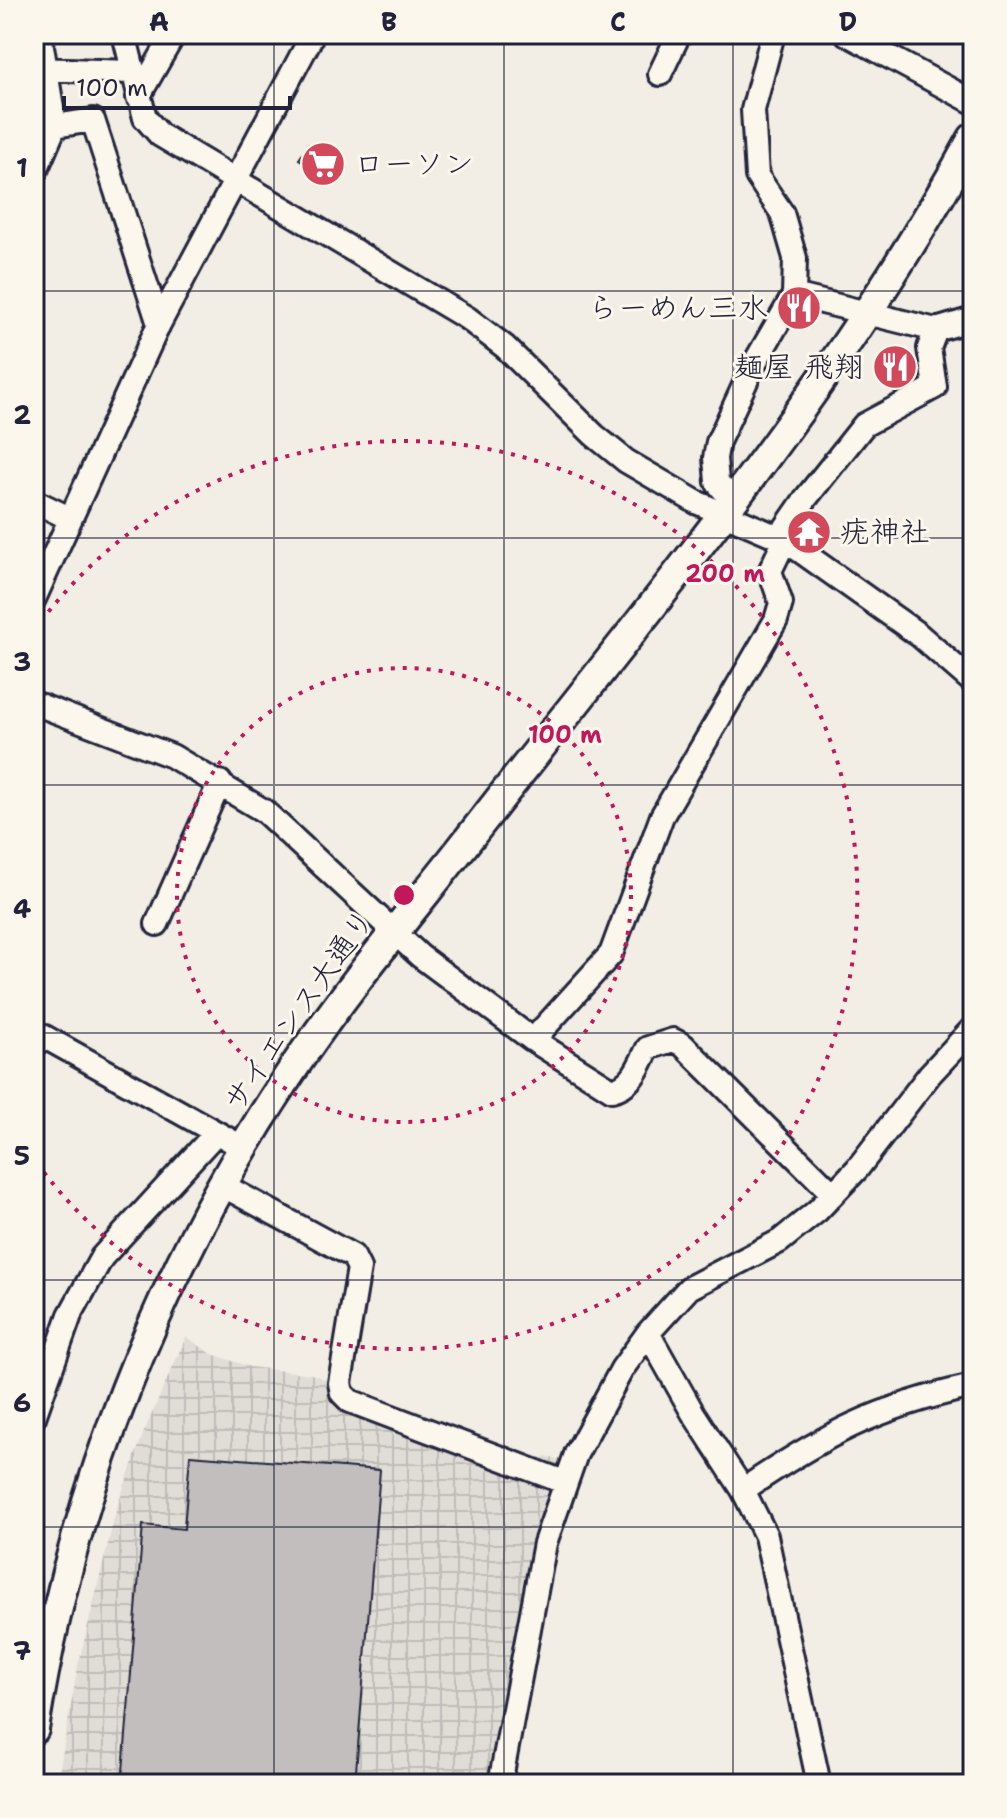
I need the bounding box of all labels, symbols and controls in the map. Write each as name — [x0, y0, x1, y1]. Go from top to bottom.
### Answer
text: A — [149, 4, 169, 39]
text: B — [381, 4, 397, 39]
text: C — [610, 4, 626, 39]
text: D — [839, 4, 857, 39]
scale bar — [64, 60, 290, 110]
text: 100 m — [76, 72, 148, 104]
supermarket icon: ローソン — [299, 140, 347, 188]
place label: ローソン — [354, 143, 474, 184]
text: 1 — [16, 150, 28, 185]
restaurant icon: らーめん三水 — [775, 284, 823, 332]
place label: らーめん三水 — [588, 287, 768, 328]
restaurant icon: 麺屋 飛翔 — [871, 343, 919, 391]
place label: 麺屋 飛翔 — [734, 346, 864, 387]
text: 2 — [13, 397, 31, 432]
temple icon: 疣神社 — [785, 508, 833, 556]
place label: 疣神社 — [840, 511, 930, 552]
text: 200 m — [685, 558, 765, 590]
text: 3 — [13, 644, 31, 679]
text: 100 m — [528, 719, 602, 751]
centre of rings — [390, 881, 418, 909]
text: 4 — [13, 891, 31, 926]
street label: サイエンス大通り — [213, 900, 384, 1119]
text: 5 — [14, 1138, 30, 1173]
text: 6 — [13, 1385, 31, 1420]
text: 7 — [13, 1633, 31, 1668]

